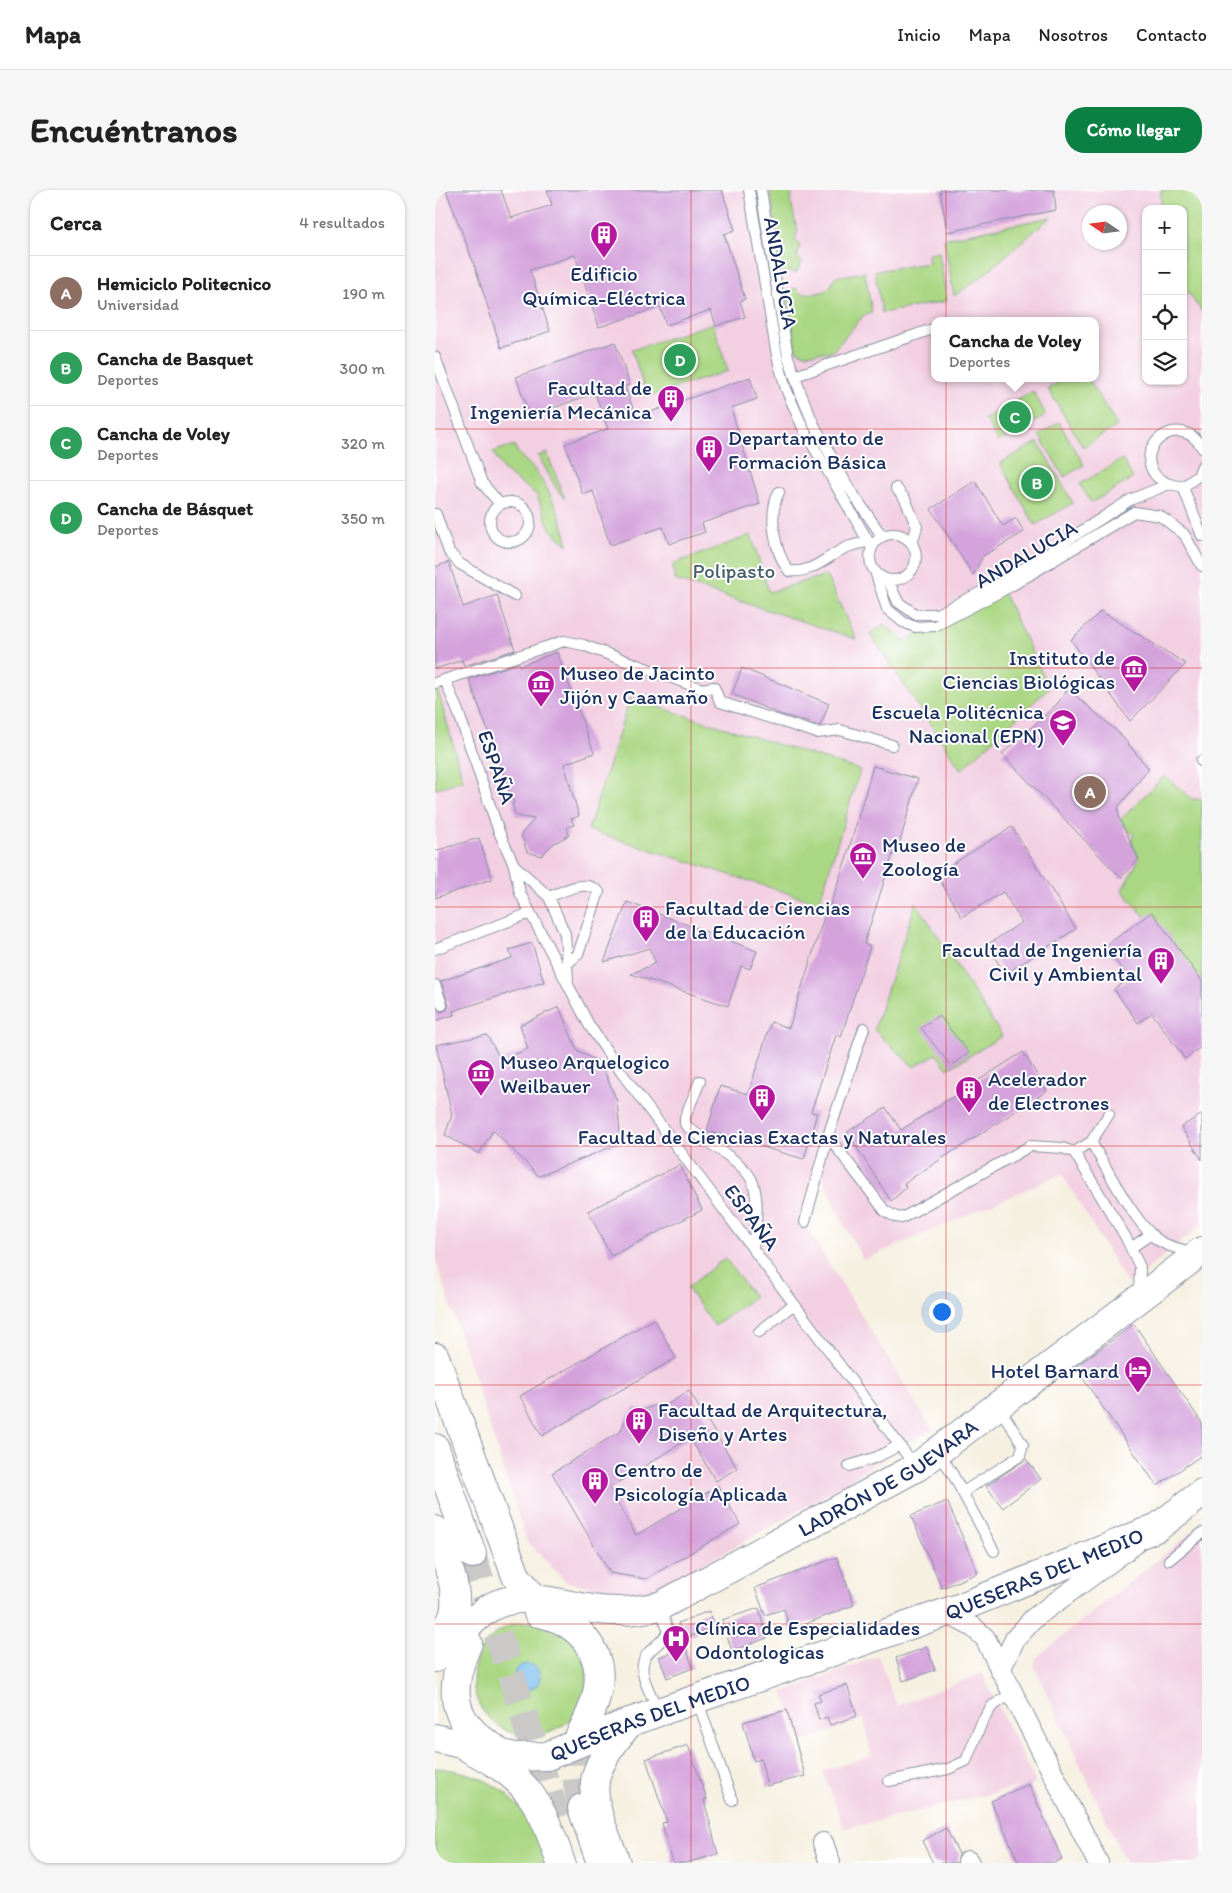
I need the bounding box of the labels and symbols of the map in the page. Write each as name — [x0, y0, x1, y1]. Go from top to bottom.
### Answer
north arrow — [1082, 205, 1127, 250]
street label: ANDALUCIA — [759, 215, 803, 332]
building icon: Edificio Química-Eléctrica — [589, 220, 619, 259]
place label: Edificio Química-Eléctrica — [522, 261, 686, 310]
pin: D — [664, 341, 696, 379]
place label: Facultad de Ingeniería Mecánica — [470, 375, 652, 424]
building icon: Facultad de Ingeniería Mecánica — [656, 384, 686, 423]
pin: C — [999, 398, 1031, 436]
place label: Departamento de Formación Básica — [728, 425, 886, 474]
building icon: Departamento de Formación Básica — [694, 434, 724, 473]
pin: B — [1021, 464, 1053, 502]
street label: ANDALUCIA — [971, 514, 1082, 593]
park label: Polipasto — [693, 558, 775, 583]
place label: Instituto de Ciencias Biológicas — [942, 645, 1115, 694]
museum icon: Instituto de Ciencias Biológicas — [1119, 654, 1149, 693]
place label: Museo de Jacinto Jijón y Caamaño — [560, 660, 715, 709]
museum icon: Museo de Jacinto Jijón y Caamaño — [526, 669, 556, 708]
place label: Escuela Politécnica Nacional (EPN) — [872, 699, 1044, 748]
school or university icon: Escuela Politécnica Nacional (EPN) — [1048, 708, 1078, 747]
street label: ESPAÑA — [473, 727, 521, 808]
pin: A — [1074, 773, 1106, 811]
place label: Museo de Zoología — [882, 832, 966, 881]
museum icon: Museo de Zoología — [848, 841, 878, 880]
place label: Facultad de Ciencias de la Educación — [665, 895, 850, 944]
building icon: Facultad de Ciencias de la Educación — [631, 904, 661, 943]
place label: Facultad de Ingeniería Civil y Ambiental — [942, 937, 1142, 986]
building icon: Facultad de Ingeniería Civil y Ambiental — [1146, 946, 1176, 985]
place label: Museo Arquelogico Weilbauer — [500, 1049, 670, 1098]
museum icon: Museo Arquelogico Weilbauer — [466, 1058, 496, 1097]
place label: Acelerador de Electrones — [988, 1066, 1109, 1115]
building icon: Acelerador de Electrones — [954, 1075, 984, 1114]
building icon: Facultad de Ciencias Exactas y Naturales — [747, 1083, 777, 1122]
place label: Facultad de Ciencias Exactas y Naturales — [578, 1124, 946, 1149]
street label: ESPAÑA — [719, 1179, 785, 1255]
your location — [929, 1299, 955, 1325]
hotel icon: Hotel Barnard — [1123, 1355, 1153, 1394]
place label: Hotel Barnard — [991, 1358, 1120, 1383]
place label: Facultad de Arquitectura, Diseño y Artes — [658, 1397, 888, 1446]
building icon: Facultad de Arquitectura, Diseño y Artes — [624, 1406, 654, 1445]
street label: LADRÓN DE GUEVARA — [794, 1413, 983, 1542]
place label: Centro de Psicología Aplicada — [614, 1457, 787, 1506]
building icon: Centro de Psicología Aplicada — [580, 1466, 610, 1505]
street label: QUESERAS DEL MEDIO — [941, 1522, 1147, 1624]
place label: Clínica de Especialidades Odontologicas — [695, 1615, 920, 1664]
hospital icon: Clínica de Especialidades Odontologicas — [661, 1624, 691, 1663]
street label: QUESERAS DEL MEDIO — [546, 1669, 753, 1766]

